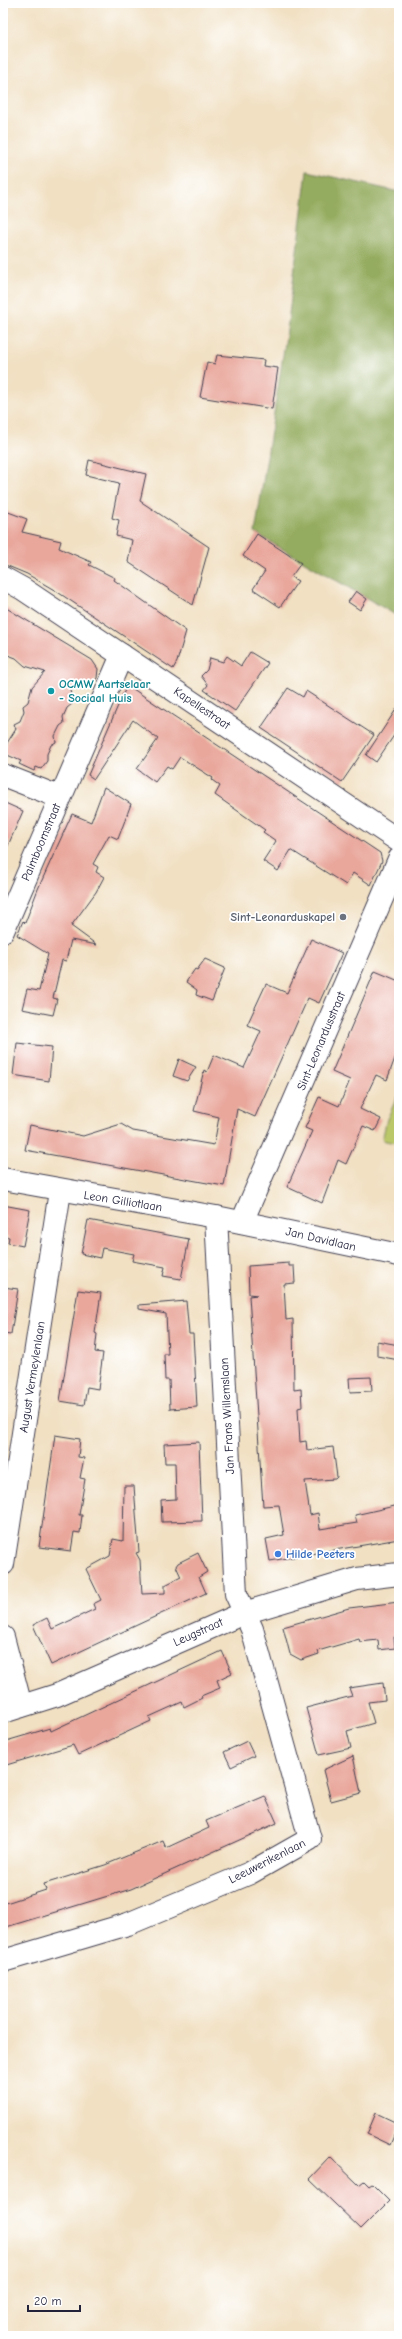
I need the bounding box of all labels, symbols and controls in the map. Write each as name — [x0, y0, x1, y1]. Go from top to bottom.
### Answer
place label: OCMW Aartselaar - Sociaal Huis — [59, 677, 150, 705]
street label: Kapellestraat — [171, 684, 233, 732]
marker: OCMW Aartselaar - Sociaal Huis — [46, 686, 56, 696]
street label: Palmboomstraat — [18, 801, 64, 883]
place label: Sint-Leonarduskapel — [231, 910, 335, 924]
marker: Sint-Leonarduskapel — [338, 912, 348, 922]
street label: Sint-Leonardusstraat — [294, 989, 348, 1092]
street label: Leon Gilliotlaan — [83, 1188, 163, 1214]
street label: Jan Davidlaan — [284, 1224, 358, 1254]
street label: August Vermeylenlaan — [16, 1320, 48, 1434]
street label: Jan Frans Willemslaan — [217, 1357, 237, 1475]
place label: Hilde Peeters — [286, 1547, 355, 1561]
marker: Hilde Peeters — [273, 1549, 283, 1559]
street label: Leugstraat — [171, 1615, 226, 1649]
street label: Leeuwerikenlaan — [226, 1836, 308, 1886]
scale bar — [28, 2287, 80, 2313]
text: 20 m — [34, 2294, 62, 2308]

